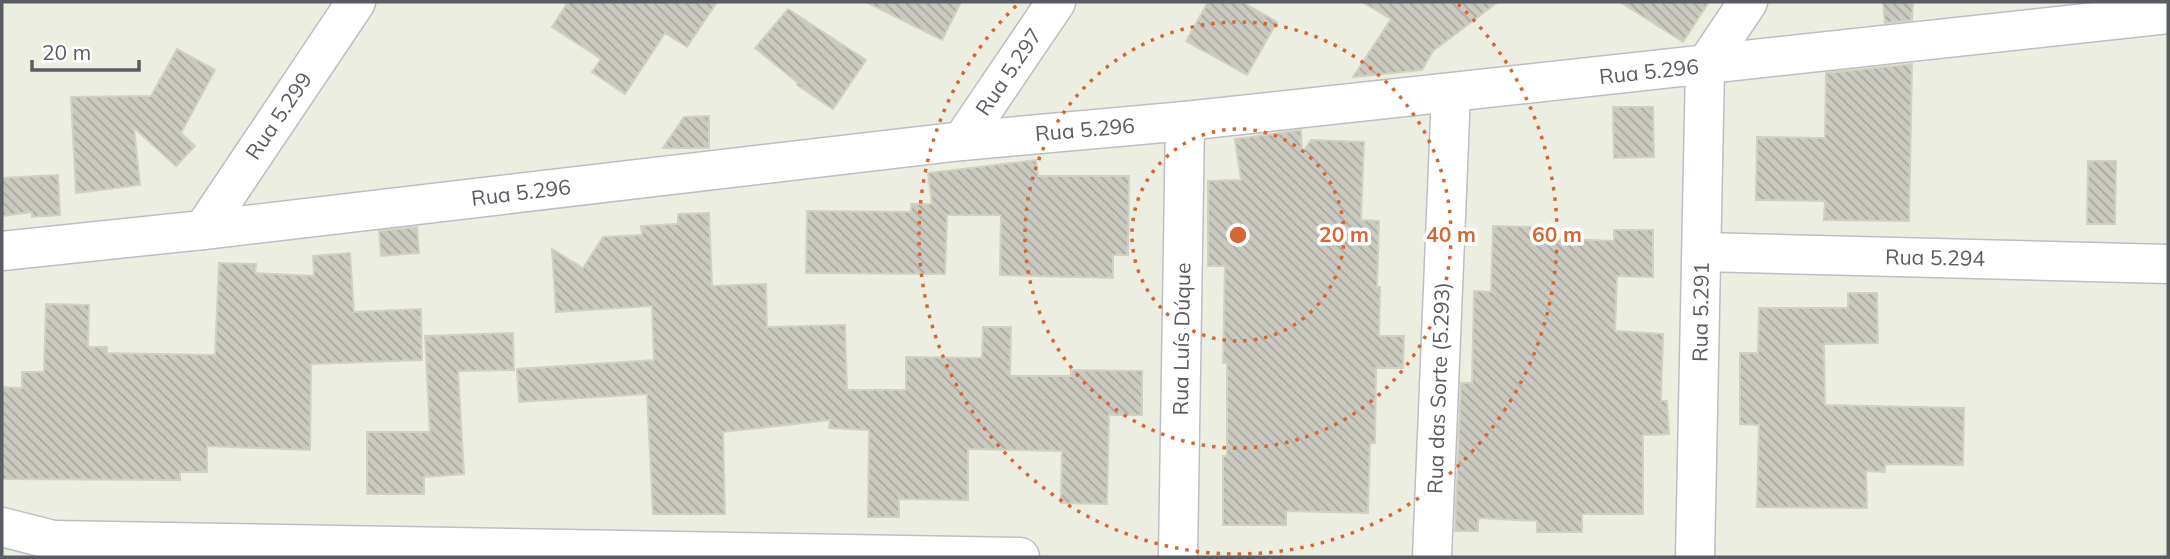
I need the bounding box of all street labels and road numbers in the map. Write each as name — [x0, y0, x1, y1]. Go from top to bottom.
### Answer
street label: Rua 5.297 — [969, 23, 1047, 120]
street label: Rua 5.296 — [1598, 53, 1700, 89]
street label: Rua 5.299 — [239, 67, 317, 164]
street label: Rua 5.296 — [1034, 112, 1136, 146]
street label: Rua 5.296 — [470, 173, 572, 211]
street label: Rua 5.294 — [1885, 243, 1986, 271]
street label: Rua Luís Dúque — [1167, 262, 1195, 416]
street label: Rua 5.291 — [1686, 262, 1714, 362]
street label: Rua das Sorte (5.293) — [1421, 282, 1455, 494]

